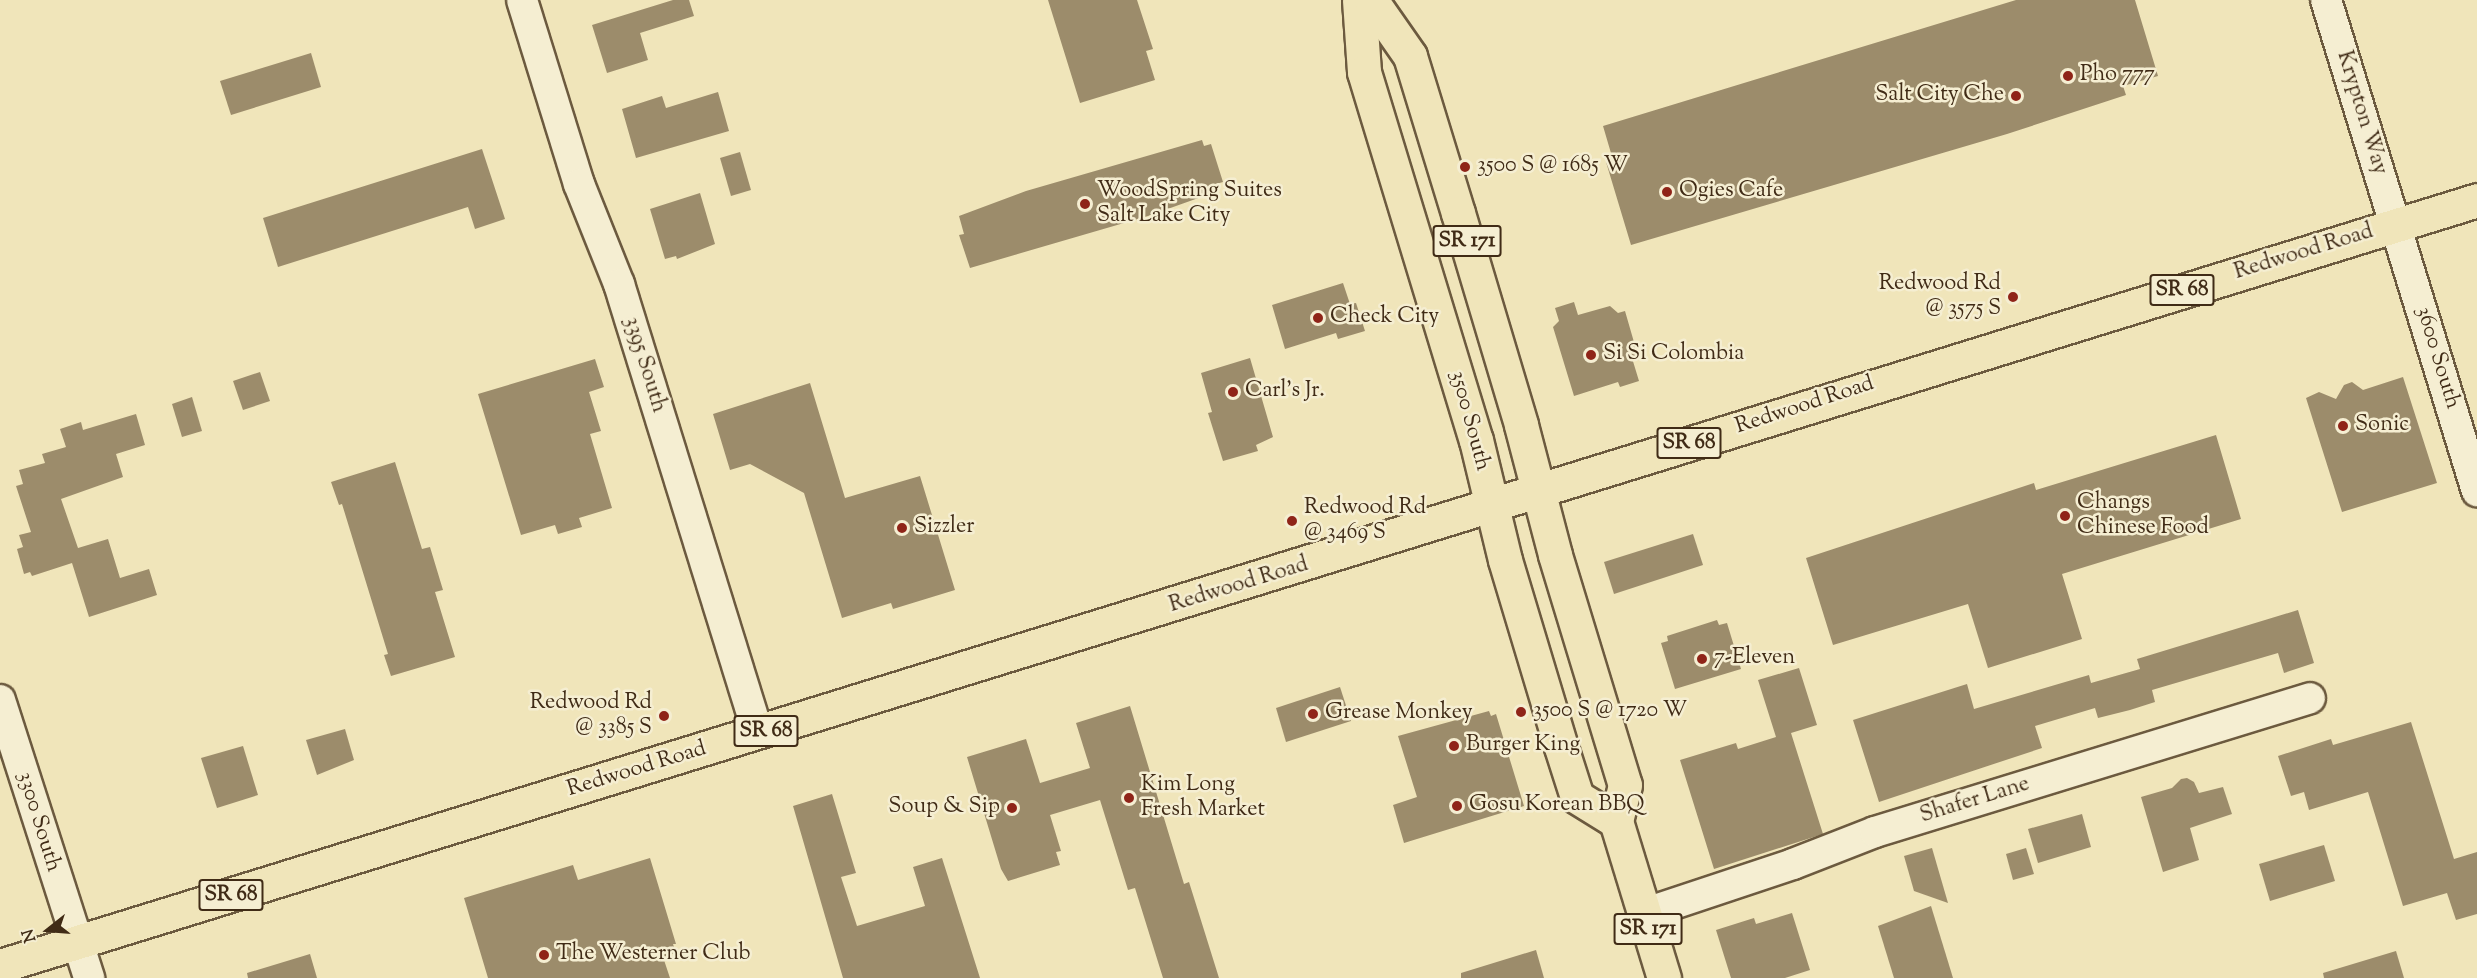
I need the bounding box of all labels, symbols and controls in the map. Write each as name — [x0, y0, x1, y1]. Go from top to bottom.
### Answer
street label: Krypton Way — [2330, 48, 2392, 178]
place label: Pho 777 — [2080, 63, 2155, 89]
marker: Pho 777 — [2061, 69, 2075, 83]
place label: Salt City Che — [1875, 83, 2004, 109]
marker: Salt City Che — [2009, 89, 2023, 103]
place label: 3500 S @ 1685 W — [1477, 154, 1628, 180]
marker: 3500 S @ 1685 W — [1458, 160, 1472, 174]
place label: WoodSpring Suites Salt Lake City — [1097, 178, 1282, 230]
place label: Ogies Cafe — [1679, 179, 1783, 205]
marker: Ogies Cafe — [1660, 185, 1674, 199]
marker: WoodSpring Suites Salt Lake City — [1078, 197, 1092, 211]
street label: Redwood Road — [2231, 219, 2377, 287]
road number: SR 171 — [1432, 223, 1502, 259]
place label: Redwood Rd @ 3575 S — [1879, 271, 2001, 322]
road number: SR 68 — [2149, 272, 2215, 308]
marker: Redwood Rd @ 3575 S — [2006, 290, 2020, 304]
street label: 3600 South — [2409, 304, 2465, 412]
place label: Check City — [1330, 305, 1439, 331]
marker: Check City — [1311, 311, 1325, 325]
street label: 3395 South — [617, 314, 671, 416]
place label: Si Si Colombia — [1603, 342, 1744, 368]
marker: Si Si Colombia — [1584, 348, 1598, 362]
street label: 3500 South — [1443, 368, 1495, 474]
street label: Redwood Road — [1732, 371, 1878, 441]
place label: Carl's Jr. — [1245, 379, 1325, 405]
marker: Carl's Jr. — [1226, 385, 1240, 399]
place label: Sonic — [2355, 413, 2409, 439]
marker: Sonic — [2336, 419, 2350, 433]
road number: SR 68 — [1656, 425, 1722, 461]
place label: Changs Chinese Food — [2077, 490, 2209, 542]
place label: Redwood Rd @ 3469 S — [1304, 495, 1426, 546]
marker: Changs Chinese Food — [2058, 509, 2072, 523]
marker: Redwood Rd @ 3469 S — [1285, 514, 1299, 528]
place label: Sizzler — [914, 515, 974, 541]
marker: Sizzler — [895, 521, 909, 535]
street label: Redwood Road — [1166, 552, 1312, 620]
place label: 7-Eleven — [1714, 646, 1795, 672]
marker: 7-Eleven — [1695, 652, 1709, 666]
place label: Redwood Rd @ 3385 S — [530, 690, 652, 742]
place label: 3500 S @ 1720 W — [1533, 699, 1687, 725]
place label: Grease Monkey — [1325, 701, 1473, 727]
marker: 3500 S @ 1720 W — [1514, 705, 1528, 719]
marker: Grease Monkey — [1306, 707, 1320, 721]
marker: Redwood Rd @ 3385 S — [657, 709, 671, 723]
road number: SR 68 — [733, 713, 799, 749]
place label: Burger King — [1466, 733, 1580, 759]
street label: Redwood Road — [564, 736, 710, 804]
marker: Burger King — [1447, 739, 1461, 753]
street label: 3300 South — [10, 769, 66, 875]
place label: Kim Long Fresh Market — [1141, 772, 1265, 824]
street label: Shafer Lane — [1917, 772, 2033, 830]
marker: Kim Long Fresh Market — [1122, 791, 1136, 805]
place label: Gosu Korean BBQ — [1469, 793, 1645, 819]
place label: Soup & Sip — [888, 795, 1000, 821]
marker: Gosu Korean BBQ — [1450, 799, 1464, 813]
marker: Soup & Sip — [1005, 801, 1019, 815]
road number: SR 68 — [198, 877, 264, 913]
north arrow — [18, 900, 78, 960]
road number: SR 171 — [1614, 911, 1682, 947]
text: N — [17, 926, 43, 945]
place label: The Westerner Club — [556, 942, 750, 968]
marker: The Westerner Club — [537, 948, 551, 962]

